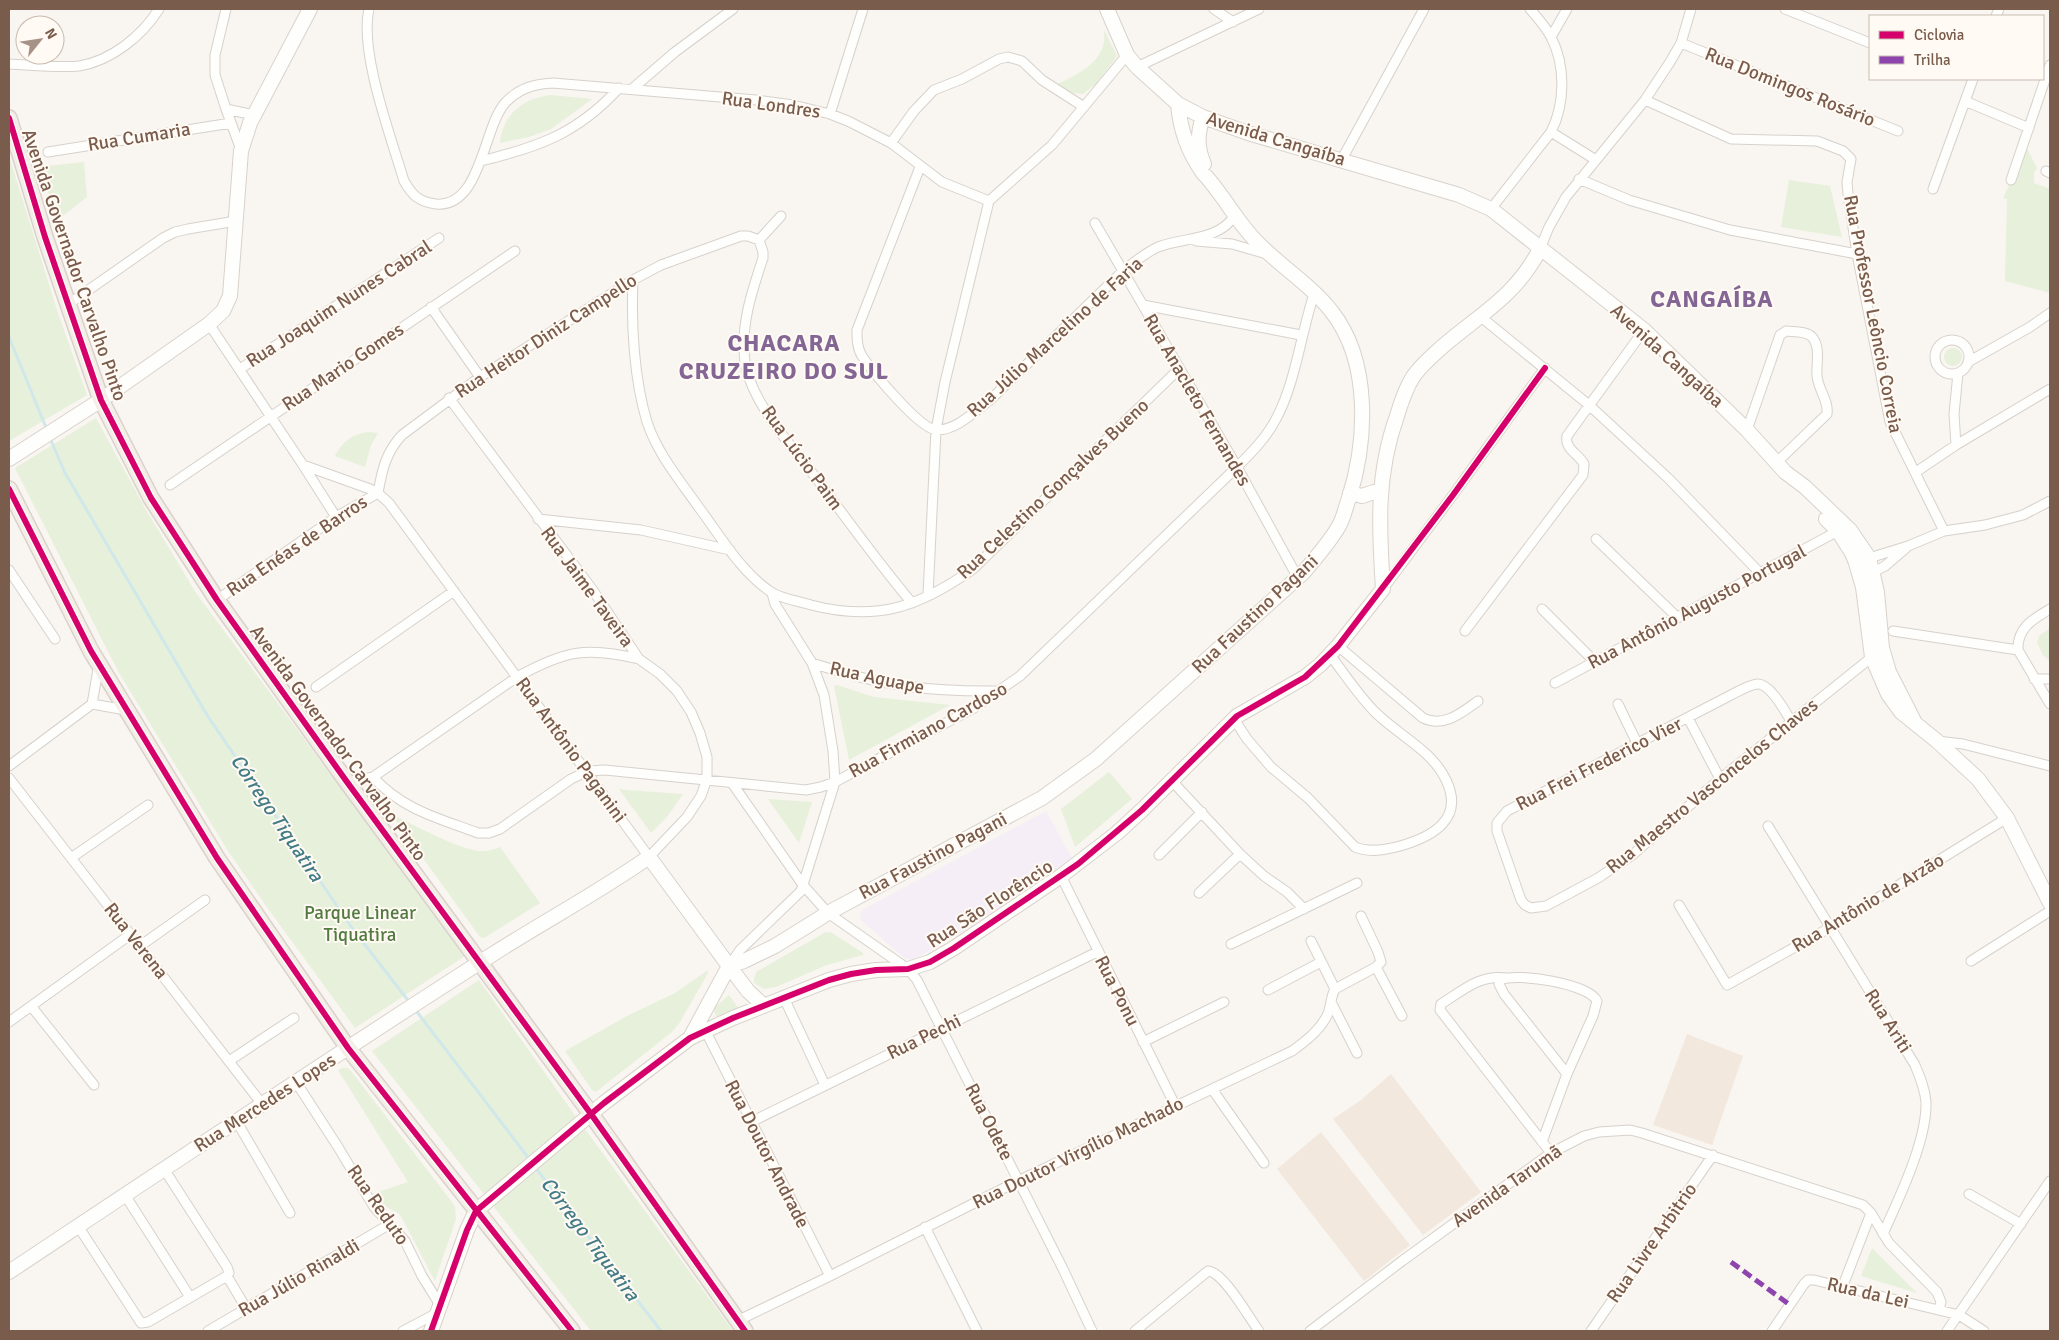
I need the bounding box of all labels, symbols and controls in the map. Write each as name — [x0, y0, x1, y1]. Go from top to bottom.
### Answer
north arrow — [15, 15, 65, 65]
legend — [1869, 15, 2044, 80]
text: N — [41, 25, 61, 42]
text: Ciclovia — [1914, 26, 1964, 44]
street label: Rua Domingos Rosário — [1701, 42, 1879, 132]
text: Trilha — [1914, 51, 1951, 69]
street label: Rua Londres — [720, 86, 822, 124]
street label: Avenida Cangaíba — [1203, 106, 1349, 172]
street label: Rua Cumaria — [86, 117, 192, 157]
street label: Avenida Governador Carvalho Pinto — [16, 126, 132, 404]
street label: Rua Professor Leôncio Correia — [1838, 193, 1908, 435]
street label: Rua Joaquim Nunes Cabral — [242, 235, 436, 373]
street label: Rua Júlio Marcelino de Faria — [962, 252, 1148, 422]
street label: Rua Heitor Diniz Campello — [451, 268, 642, 404]
district label: CANGAÍBA — [1650, 284, 1774, 314]
street label: Avenida Cangaíba — [1605, 299, 1729, 413]
street label: Rua Anacleto Fernandes — [1138, 309, 1256, 491]
street label: Rua Mario Gomes — [278, 317, 408, 417]
district label: CHACARA CRUZEIRO DO SUL — [679, 328, 889, 386]
street label: Rua Celestino Gonçalves Bueno — [952, 394, 1154, 584]
street label: Rua Lúcio Paim — [756, 401, 848, 515]
street label: Rua Enéas de Barros — [222, 490, 372, 602]
street label: Rua Jaime Taveira — [535, 522, 639, 652]
street label: Rua Antônio Augusto Portugal — [1584, 539, 1810, 675]
street label: Rua Faustino Pagani — [1187, 549, 1323, 679]
street label: Avenida Governador Carvalho Pinto — [244, 620, 432, 866]
street label: Rua Aguape — [827, 656, 927, 700]
street label: Rua Antônio Paganini — [510, 673, 632, 827]
street label: Rua Firmiano Cardoso — [845, 676, 1012, 784]
street label: Rua Maestro Vasconcelos Chaves — [1601, 693, 1823, 879]
street label: Rua Frei Frederico Vier — [1512, 712, 1686, 816]
water label: Córrego Tiquatira — [225, 749, 329, 887]
street label: Rua Faustino Pagani — [855, 807, 1011, 905]
street label: Rua Antônio de Arzão — [1787, 848, 1949, 958]
street label: Rua São Florêncio — [923, 854, 1058, 954]
street label: Rua Verena — [99, 898, 173, 984]
park label: Parque Linear Tiquatira — [304, 901, 416, 947]
street label: Rua Ponu — [1089, 952, 1145, 1030]
street label: Rua Ariti — [1859, 984, 1917, 1058]
street label: Rua Pechi — [883, 1009, 965, 1065]
street label: Rua Mercedes Lopes — [190, 1048, 340, 1158]
street label: Rua Doutor Andrade — [719, 1076, 815, 1232]
street label: Rua Odete — [959, 1079, 1019, 1165]
street label: Rua Doutor Virgílio Machado — [969, 1091, 1187, 1215]
street label: Avenida Tarumã — [1448, 1139, 1566, 1233]
street label: Rua Reduto — [342, 1160, 414, 1250]
water label: Córrego Tiquatira — [535, 1172, 645, 1307]
street label: Rua Livre Arbitrio — [1602, 1178, 1702, 1308]
street label: Rua Júlio Rinaldi — [234, 1234, 364, 1322]
street label: Rua da Lei — [1825, 1272, 1911, 1314]

